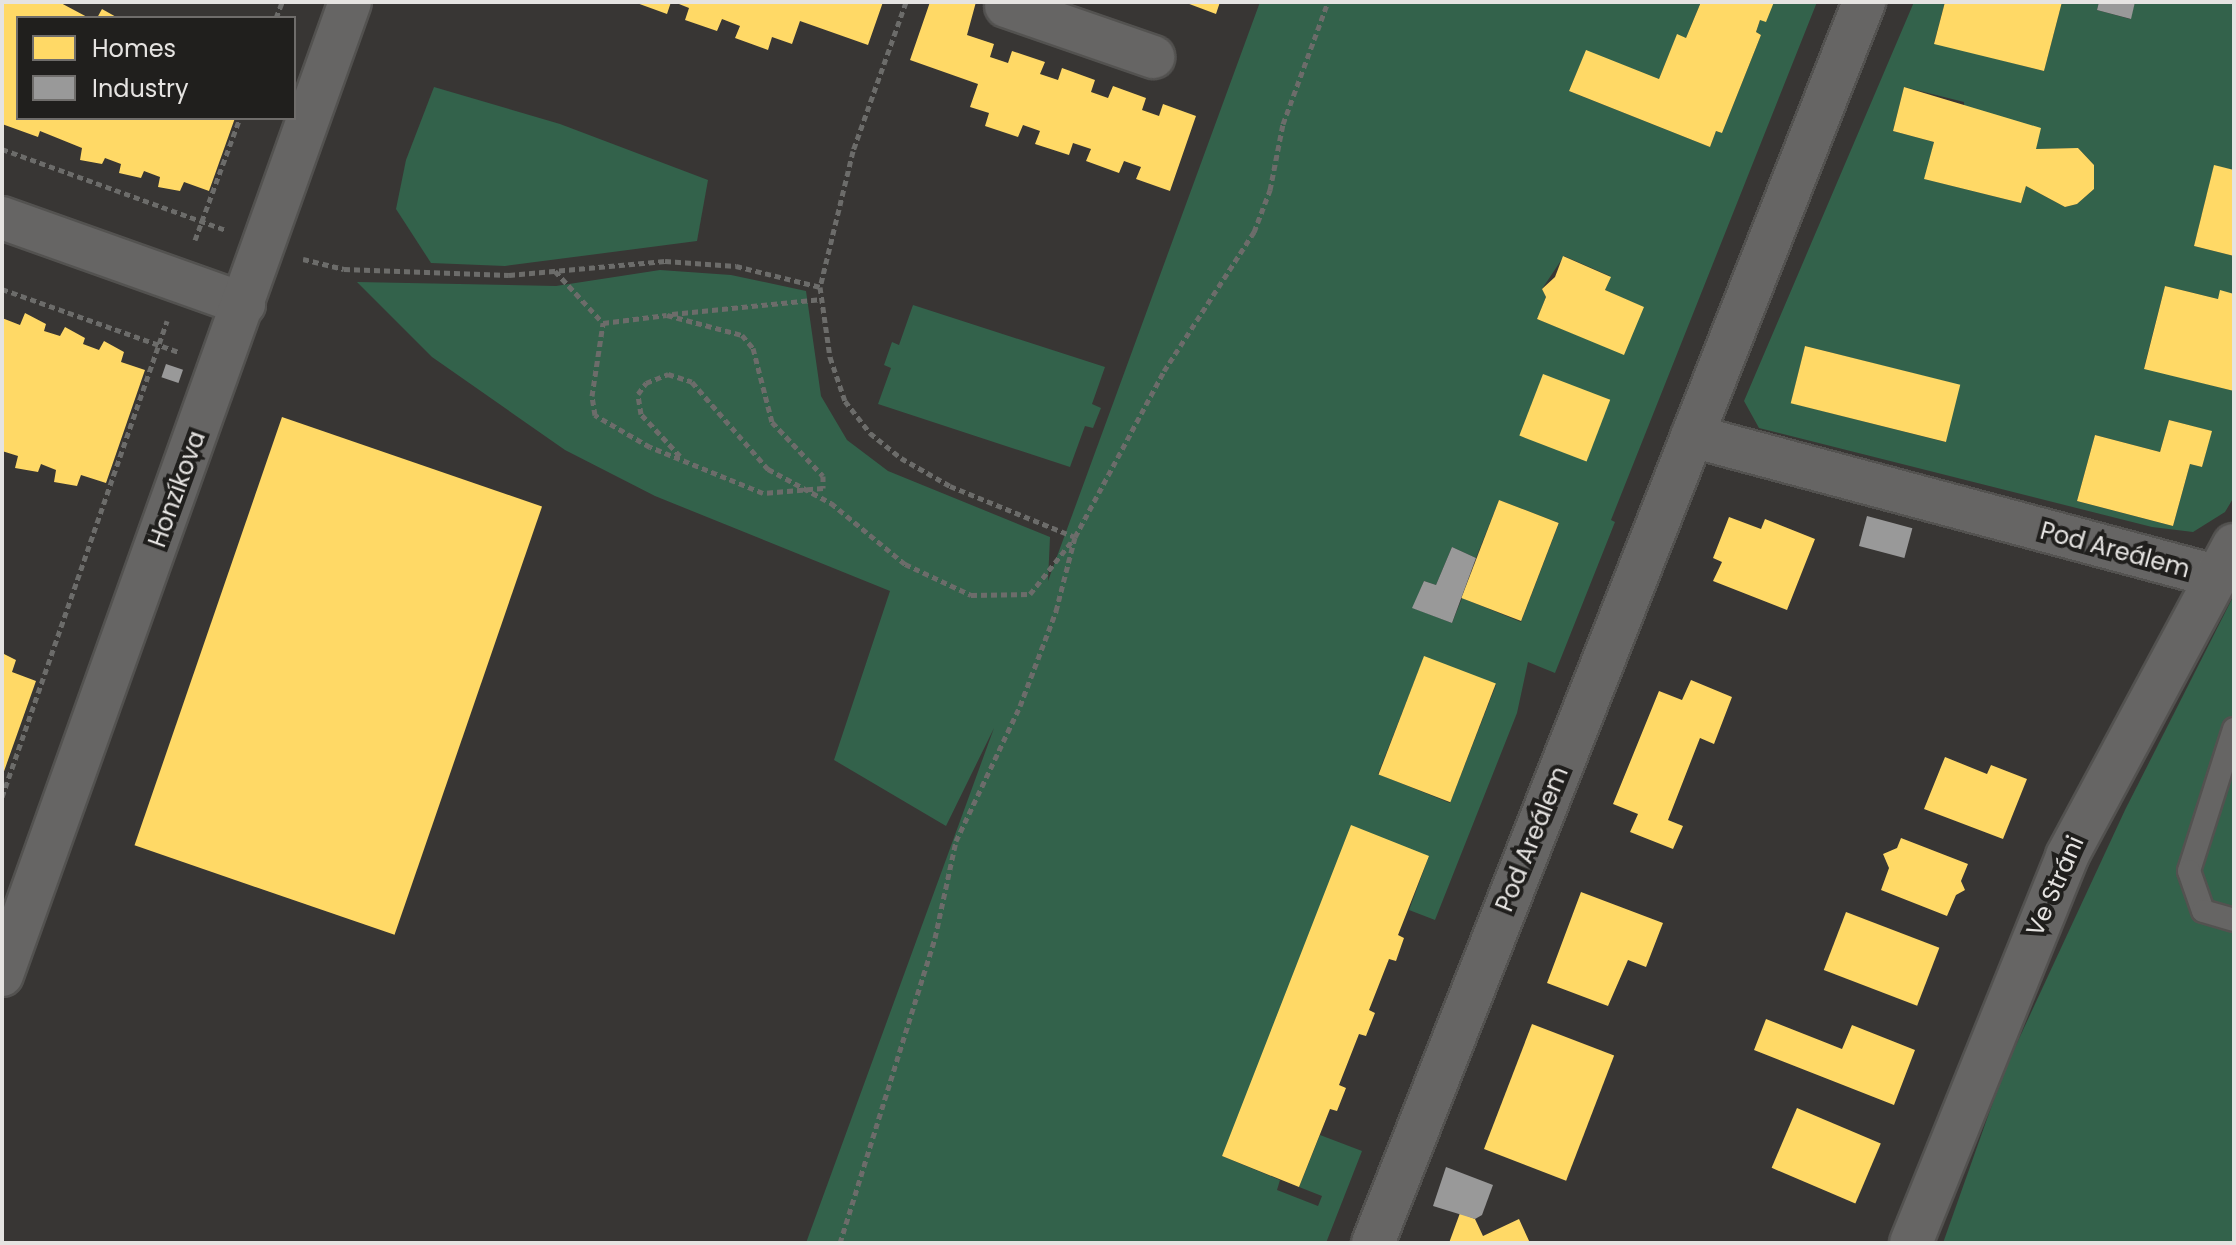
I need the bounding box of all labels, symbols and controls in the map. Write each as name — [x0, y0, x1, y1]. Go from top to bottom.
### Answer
legend — [16, 16, 296, 120]
text: Homes — [92, 32, 176, 65]
text: Industry — [92, 72, 189, 105]
street label: Honzíkova — [143, 427, 211, 551]
street label: Pod Areálem — [2037, 516, 2193, 584]
street label: Pod Areálem — [1490, 762, 1574, 916]
street label: Ve Stráni — [2020, 831, 2090, 941]

